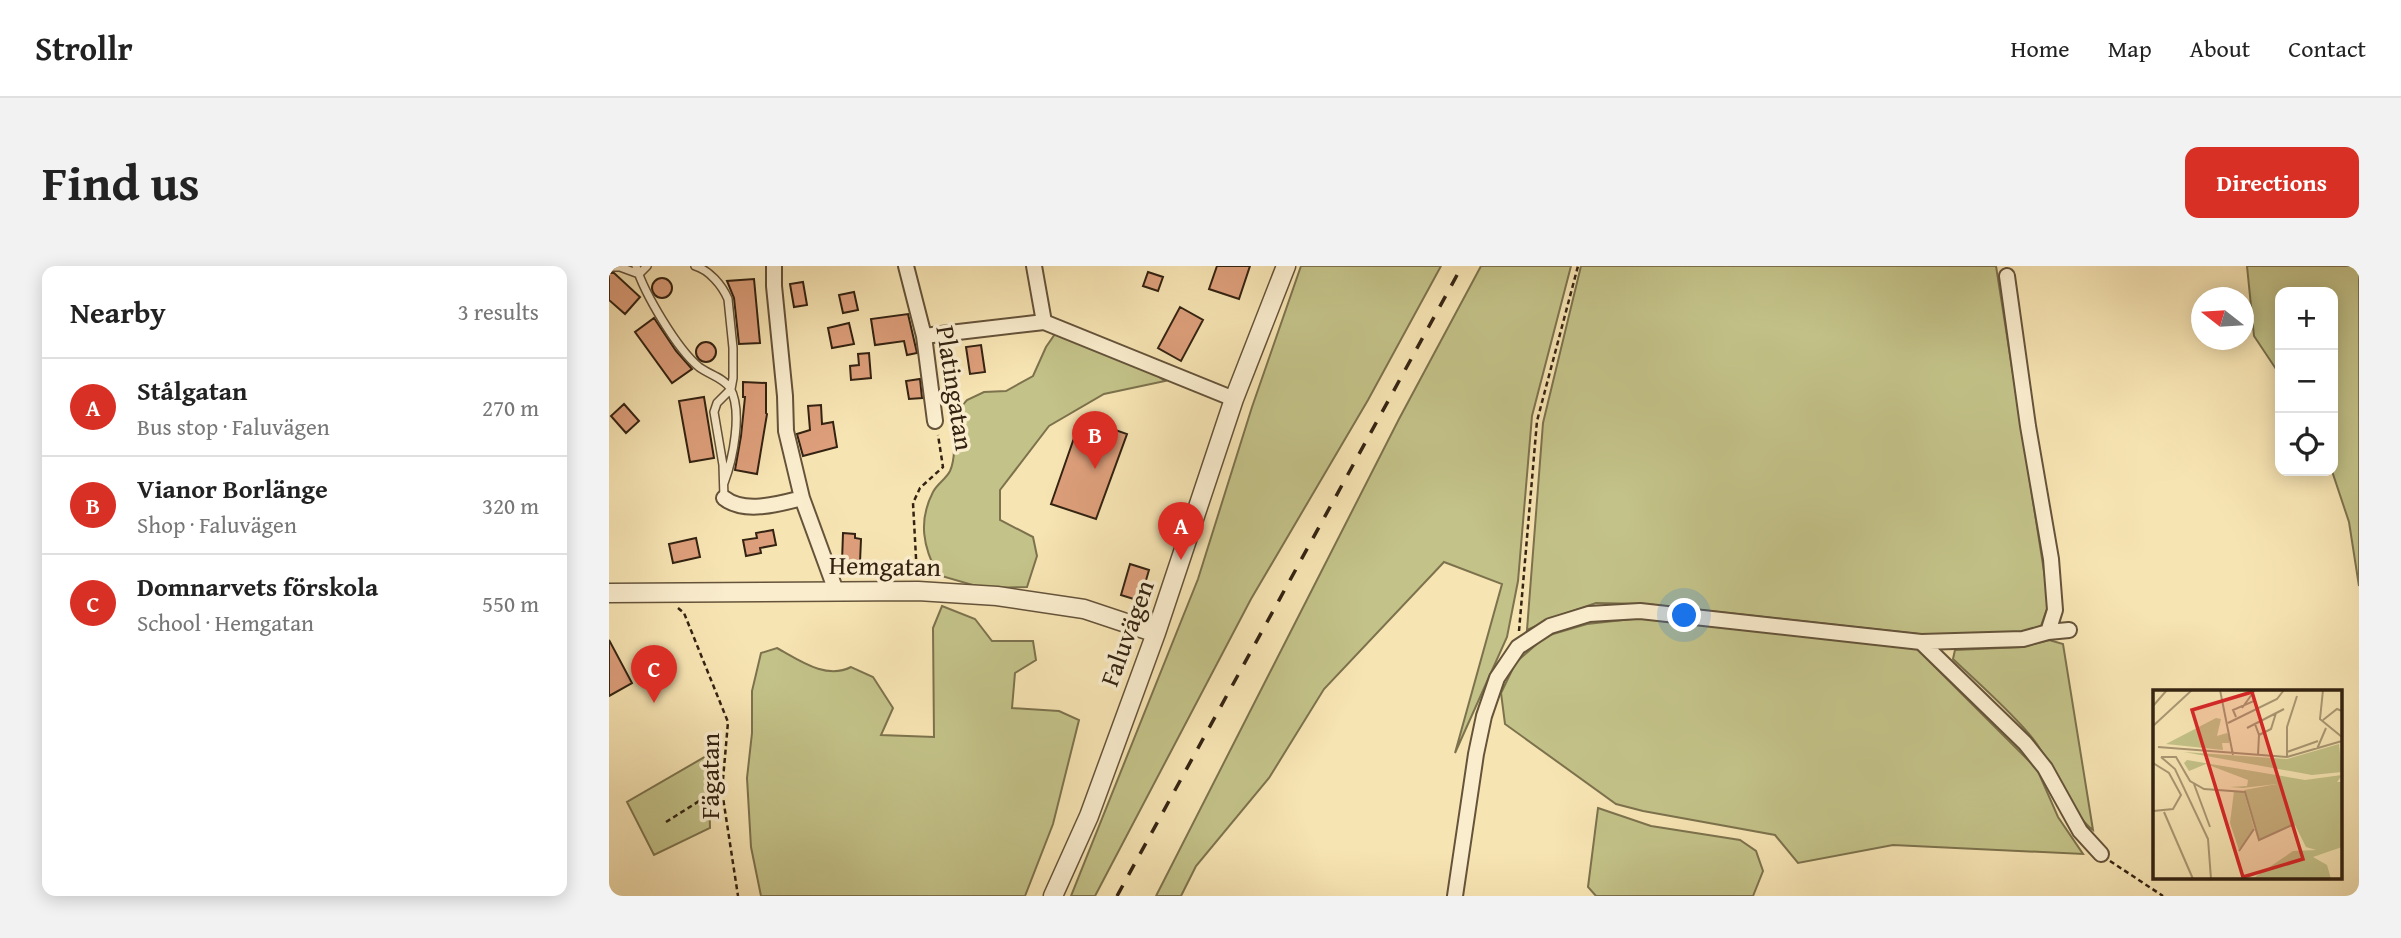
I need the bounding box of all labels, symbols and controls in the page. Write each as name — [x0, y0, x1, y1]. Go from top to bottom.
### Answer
text: Strollr — [35, 24, 133, 72]
text: Home — [2011, 31, 2070, 66]
text: Map — [2108, 31, 2152, 66]
text: About — [2190, 31, 2250, 66]
text: Contact — [2288, 31, 2366, 66]
text: Find us — [42, 146, 200, 218]
button: Directions — [2185, 147, 2359, 218]
north arrow — [2191, 287, 2254, 350]
map controls — [2275, 287, 2338, 476]
button: + — [2275, 287, 2338, 350]
text: Nearby — [70, 290, 166, 334]
text: 3 results — [458, 295, 539, 328]
street label: Platingatan — [926, 323, 985, 454]
button: − — [2275, 350, 2338, 413]
text: Stålgatan — [137, 371, 247, 410]
text: A — [86, 391, 100, 424]
text: 270 m — [482, 391, 539, 424]
text: Bus stop · Faluvägen — [137, 410, 330, 443]
pin: B — [1072, 411, 1118, 469]
button: locate — [2275, 413, 2338, 476]
text: Vianor Borlänge — [137, 469, 328, 508]
text: B — [86, 489, 100, 522]
text: 320 m — [482, 489, 539, 522]
pin: A — [1158, 502, 1204, 560]
text: Shop · Faluvägen — [137, 508, 297, 541]
street label: Hemgatan — [829, 545, 942, 586]
text: Domnarvets förskola — [137, 567, 378, 606]
street label: Faluvägen — [1089, 574, 1164, 691]
text: C — [86, 587, 100, 620]
text: 550 m — [482, 587, 539, 620]
your location — [1667, 598, 1701, 632]
text: School · Hemgatan — [137, 606, 314, 639]
pin: C — [631, 645, 677, 703]
inset map — [2153, 690, 2341, 878]
street label: Fägatan — [690, 732, 729, 819]

